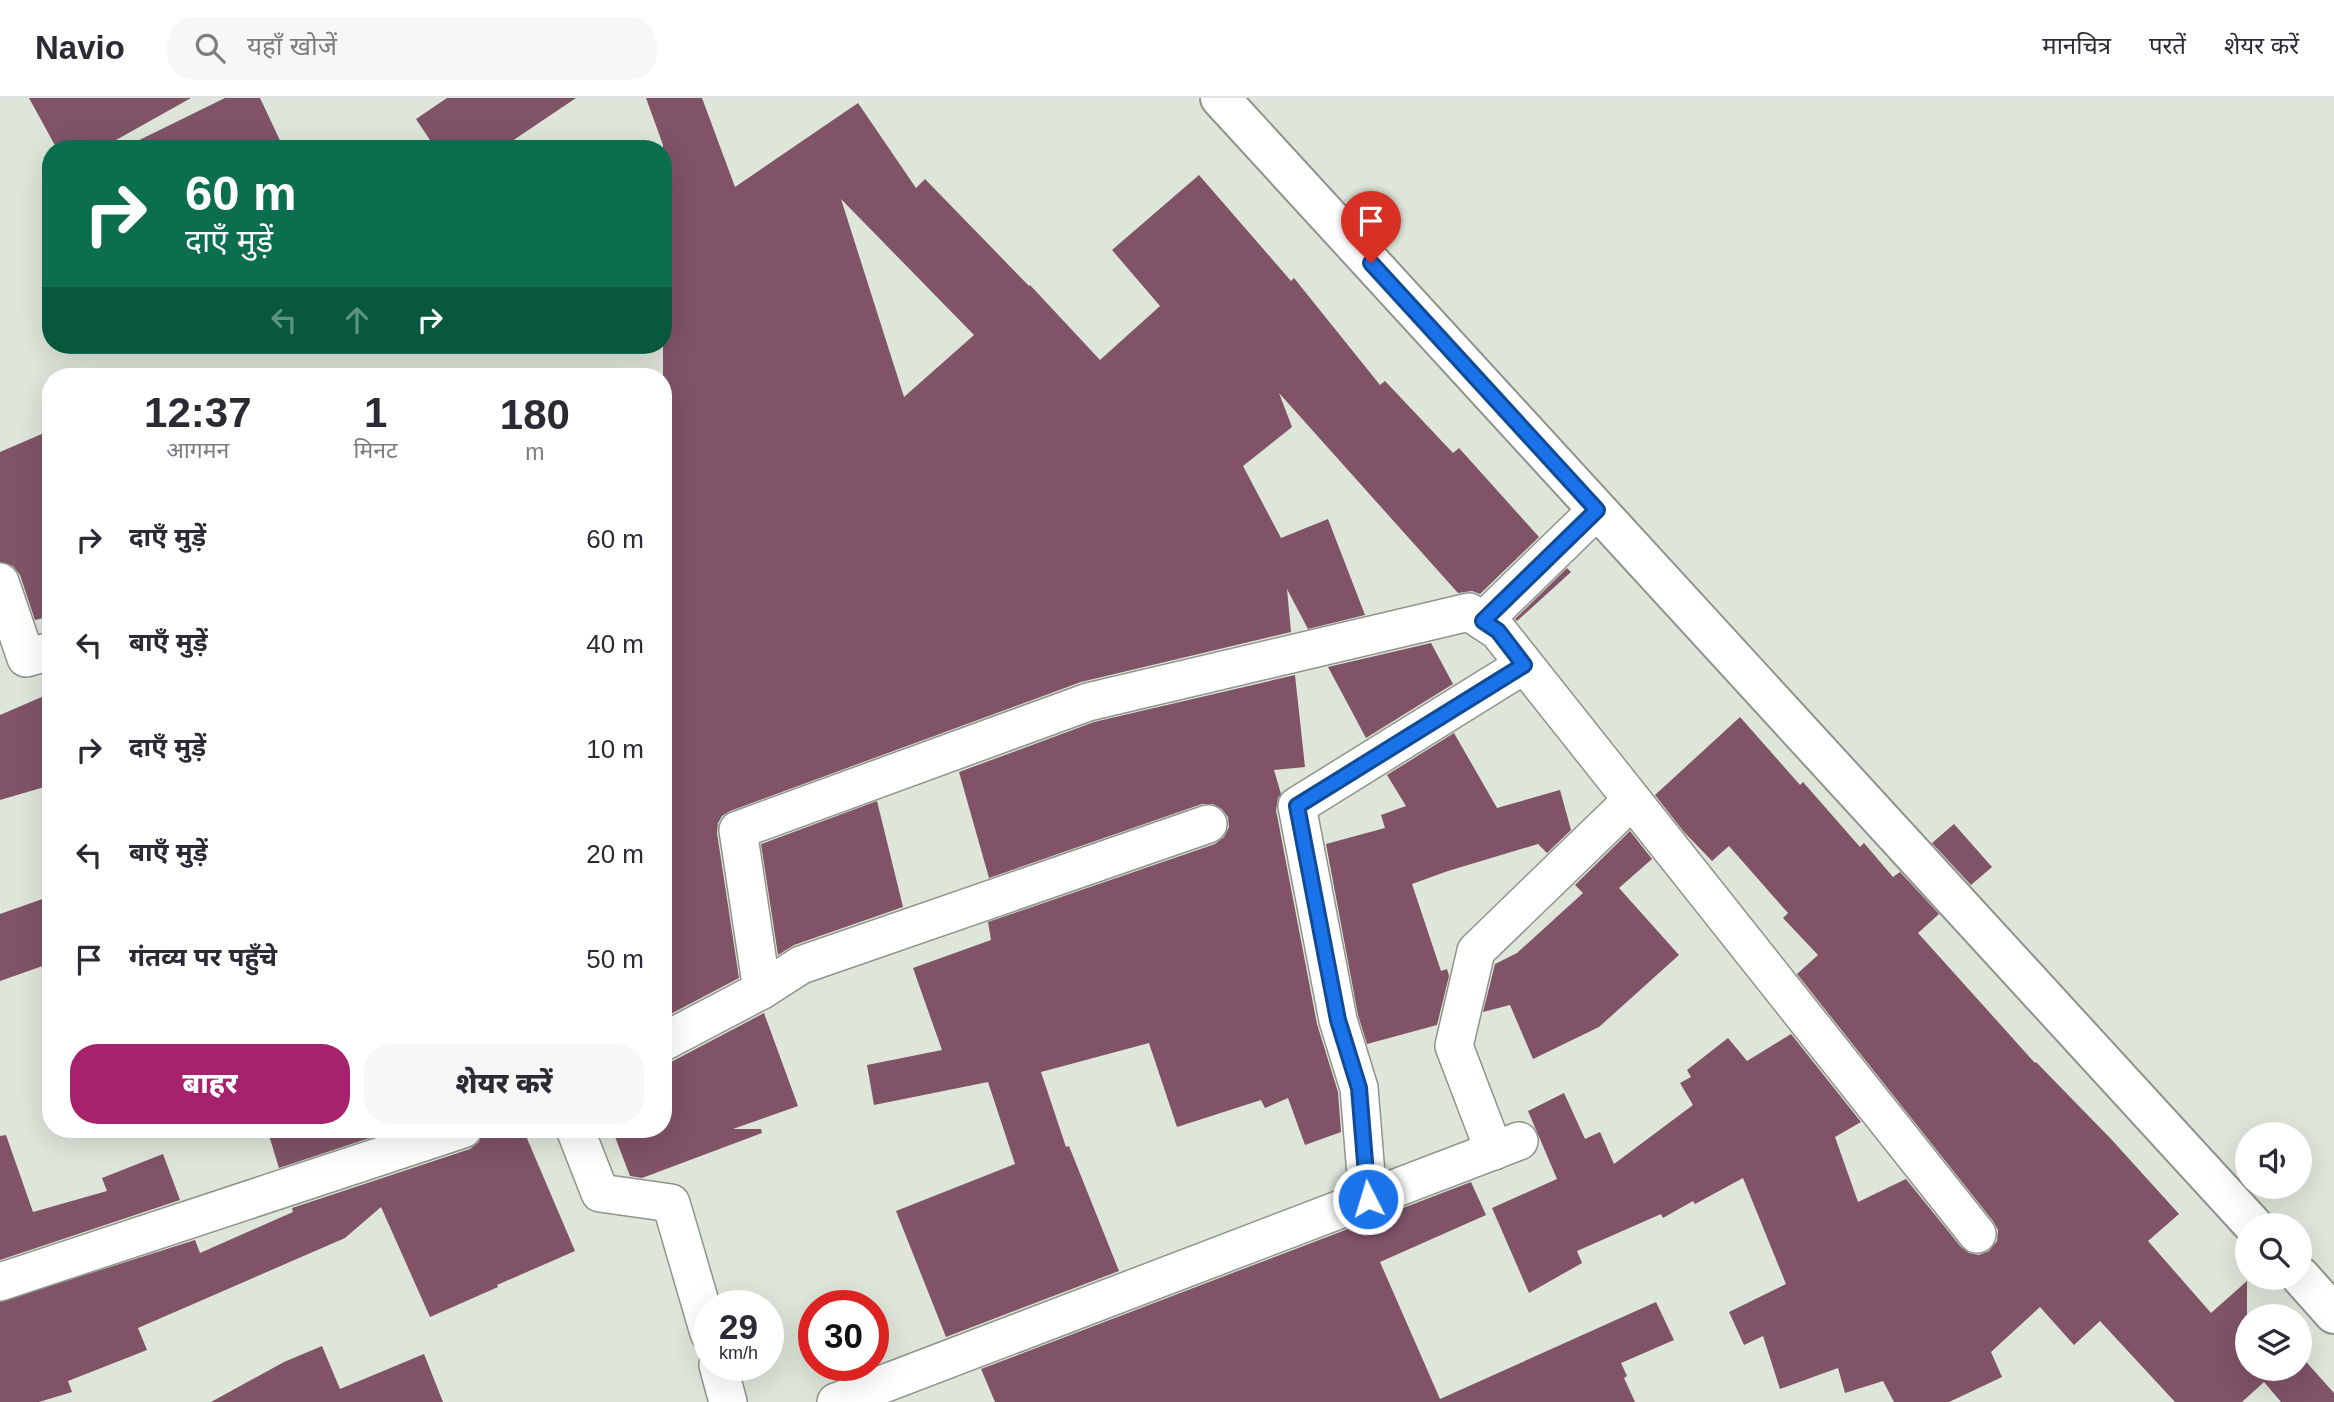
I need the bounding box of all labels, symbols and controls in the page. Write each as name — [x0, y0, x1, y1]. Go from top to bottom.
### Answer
search box — [167, 17, 657, 80]
text: Navio — [35, 29, 125, 66]
icon: search — [191, 29, 229, 67]
text: यहाँ खोजें — [247, 31, 337, 61]
text: मानचित्र — [2042, 32, 2111, 59]
text: परतें — [2149, 32, 2186, 59]
text: शेयर करें — [2224, 32, 2299, 59]
text: 60 m — [185, 166, 297, 220]
icon: right — [70, 168, 161, 259]
pin — [1341, 191, 1401, 263]
icon: arrive — [1352, 202, 1390, 240]
text: दाएँ मुड़ें — [185, 223, 273, 259]
icon: left — [265, 301, 303, 339]
icon: ahead — [338, 301, 376, 339]
icon: right — [411, 301, 449, 339]
text: 12:37 — [144, 389, 252, 436]
text: 1 — [364, 389, 387, 436]
text: 180 — [500, 391, 570, 438]
text: आगमन — [166, 437, 229, 463]
text: मिनट — [354, 437, 398, 463]
text: m — [525, 439, 544, 465]
icon: right — [70, 521, 108, 559]
text: दाएँ मुड़ें — [129, 522, 206, 552]
text: 60 m — [586, 524, 644, 554]
icon: left — [70, 626, 108, 664]
text: बाएँ मुड़ें — [129, 627, 208, 657]
text: 40 m — [586, 629, 644, 659]
icon: right — [70, 731, 108, 769]
text: दाएँ मुड़ें — [129, 732, 206, 762]
text: 10 m — [586, 734, 644, 764]
icon: left — [70, 836, 108, 874]
text: बाएँ मुड़ें — [129, 837, 208, 867]
text: 20 m — [586, 839, 644, 869]
icon: arrive — [70, 941, 108, 979]
text: गंतव्य पर पहुँचे — [129, 942, 277, 972]
text: 50 m — [586, 944, 644, 974]
button: बाहर — [70, 1044, 350, 1124]
button: शेयर करें — [364, 1044, 644, 1124]
map controls — [2235, 1122, 2312, 1381]
button: sound — [2235, 1122, 2312, 1199]
position arrow — [1331, 1162, 1405, 1236]
button: search — [2235, 1213, 2312, 1290]
speed limit sign: 30 — [798, 1290, 889, 1381]
button: layers — [2235, 1304, 2312, 1381]
text: 29 — [719, 1307, 758, 1346]
text: km/h — [719, 1343, 758, 1363]

